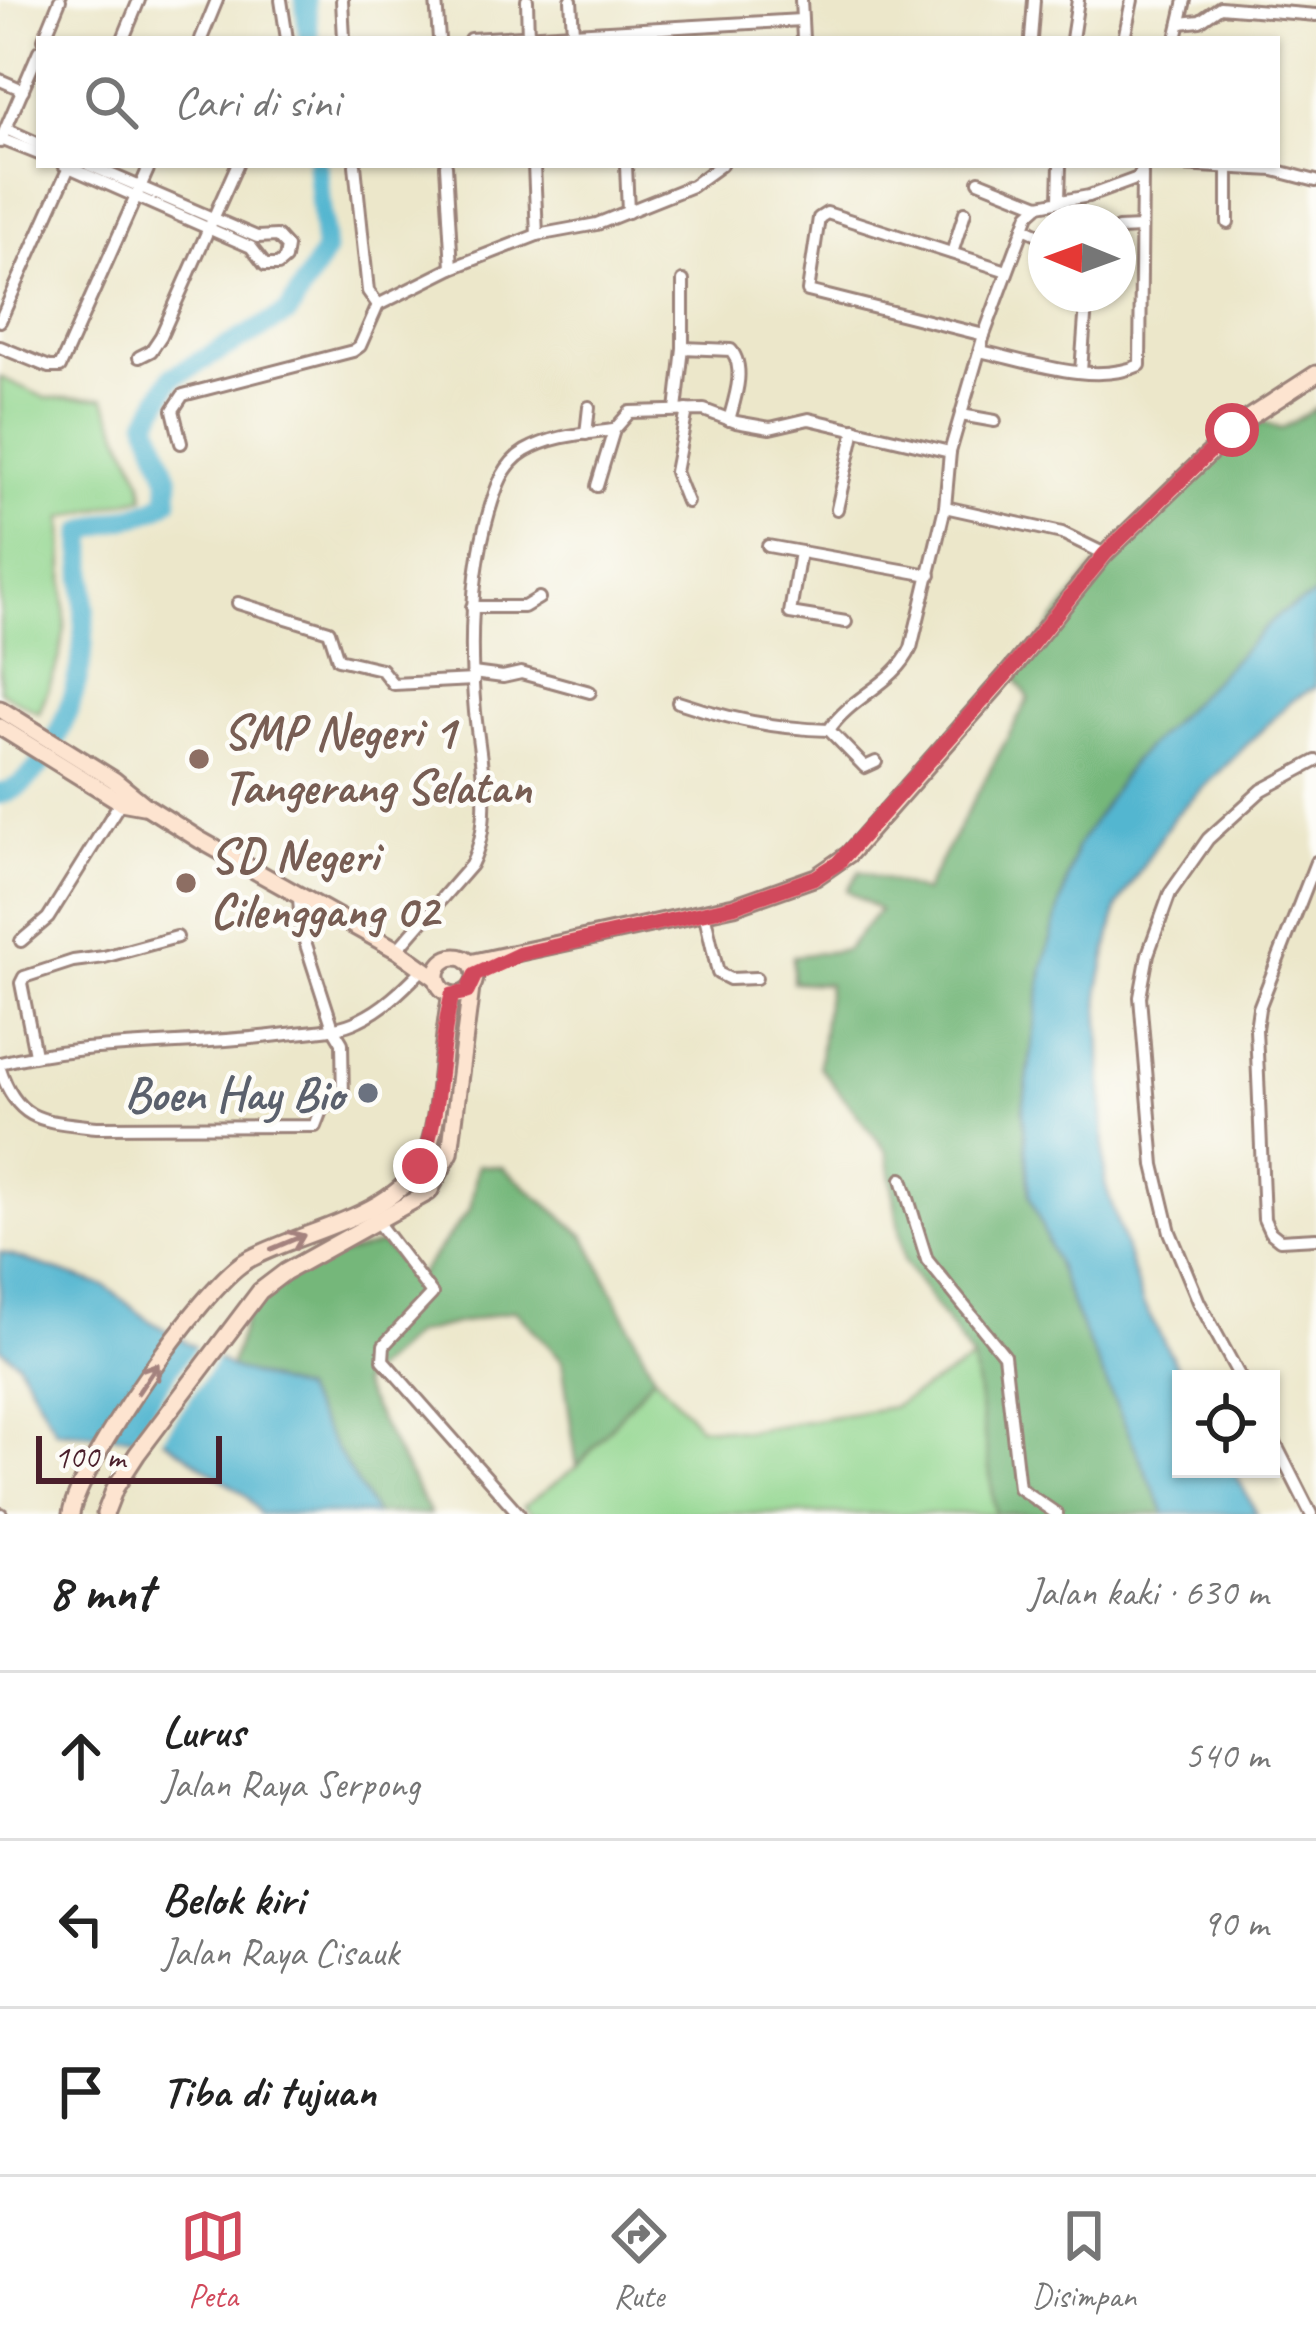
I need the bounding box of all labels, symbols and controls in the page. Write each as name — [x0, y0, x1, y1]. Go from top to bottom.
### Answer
search box — [36, 36, 1280, 168]
icon: search — [78, 69, 144, 135]
text: Cari di sini — [174, 74, 340, 131]
north arrow — [1028, 204, 1136, 312]
route start — [1205, 403, 1259, 457]
place label: SMP Negeri 1 Tangerang Selatan — [223, 702, 532, 817]
marker: SMP Negeri 1 Tangerang Selatan — [186, 746, 212, 772]
place label: SD Negeri Cilenggang 02 — [210, 826, 443, 941]
marker: SD Negeri Cilenggang 02 — [173, 870, 199, 896]
place label: Boen Hay Bio — [124, 1064, 349, 1124]
marker: Boen Hay Bio — [355, 1080, 381, 1106]
route end — [393, 1139, 447, 1193]
one-way arrow — [269, 1230, 306, 1251]
one-way arrow — [135, 1362, 160, 1396]
map controls — [1172, 1370, 1280, 1478]
button: locate — [1172, 1370, 1280, 1478]
scale bar — [36, 1430, 222, 1483]
text: 100 m — [54, 1436, 125, 1478]
text: 8 mnt — [48, 1560, 153, 1624]
text: Jalan kaki · 630 m — [1028, 1568, 1268, 1617]
text: Lurus — [162, 1703, 245, 1760]
icon: ahead — [48, 1723, 114, 1789]
text: 540 m — [1184, 1731, 1268, 1780]
text: Jalan Raya Serpong — [162, 1760, 420, 1809]
text: Belok kiri — [162, 1871, 304, 1928]
icon: left — [48, 1891, 114, 1957]
text: 90 m — [1202, 1899, 1268, 1948]
text: Jalan Raya Cisauk — [162, 1928, 399, 1977]
icon: arrive — [48, 2059, 114, 2125]
text: Tiba di tujuan — [162, 2063, 376, 2120]
tab: Peta — [180, 2203, 246, 2317]
tab: Rute — [606, 2203, 672, 2317]
tab: Disimpan — [1032, 2203, 1136, 2317]

